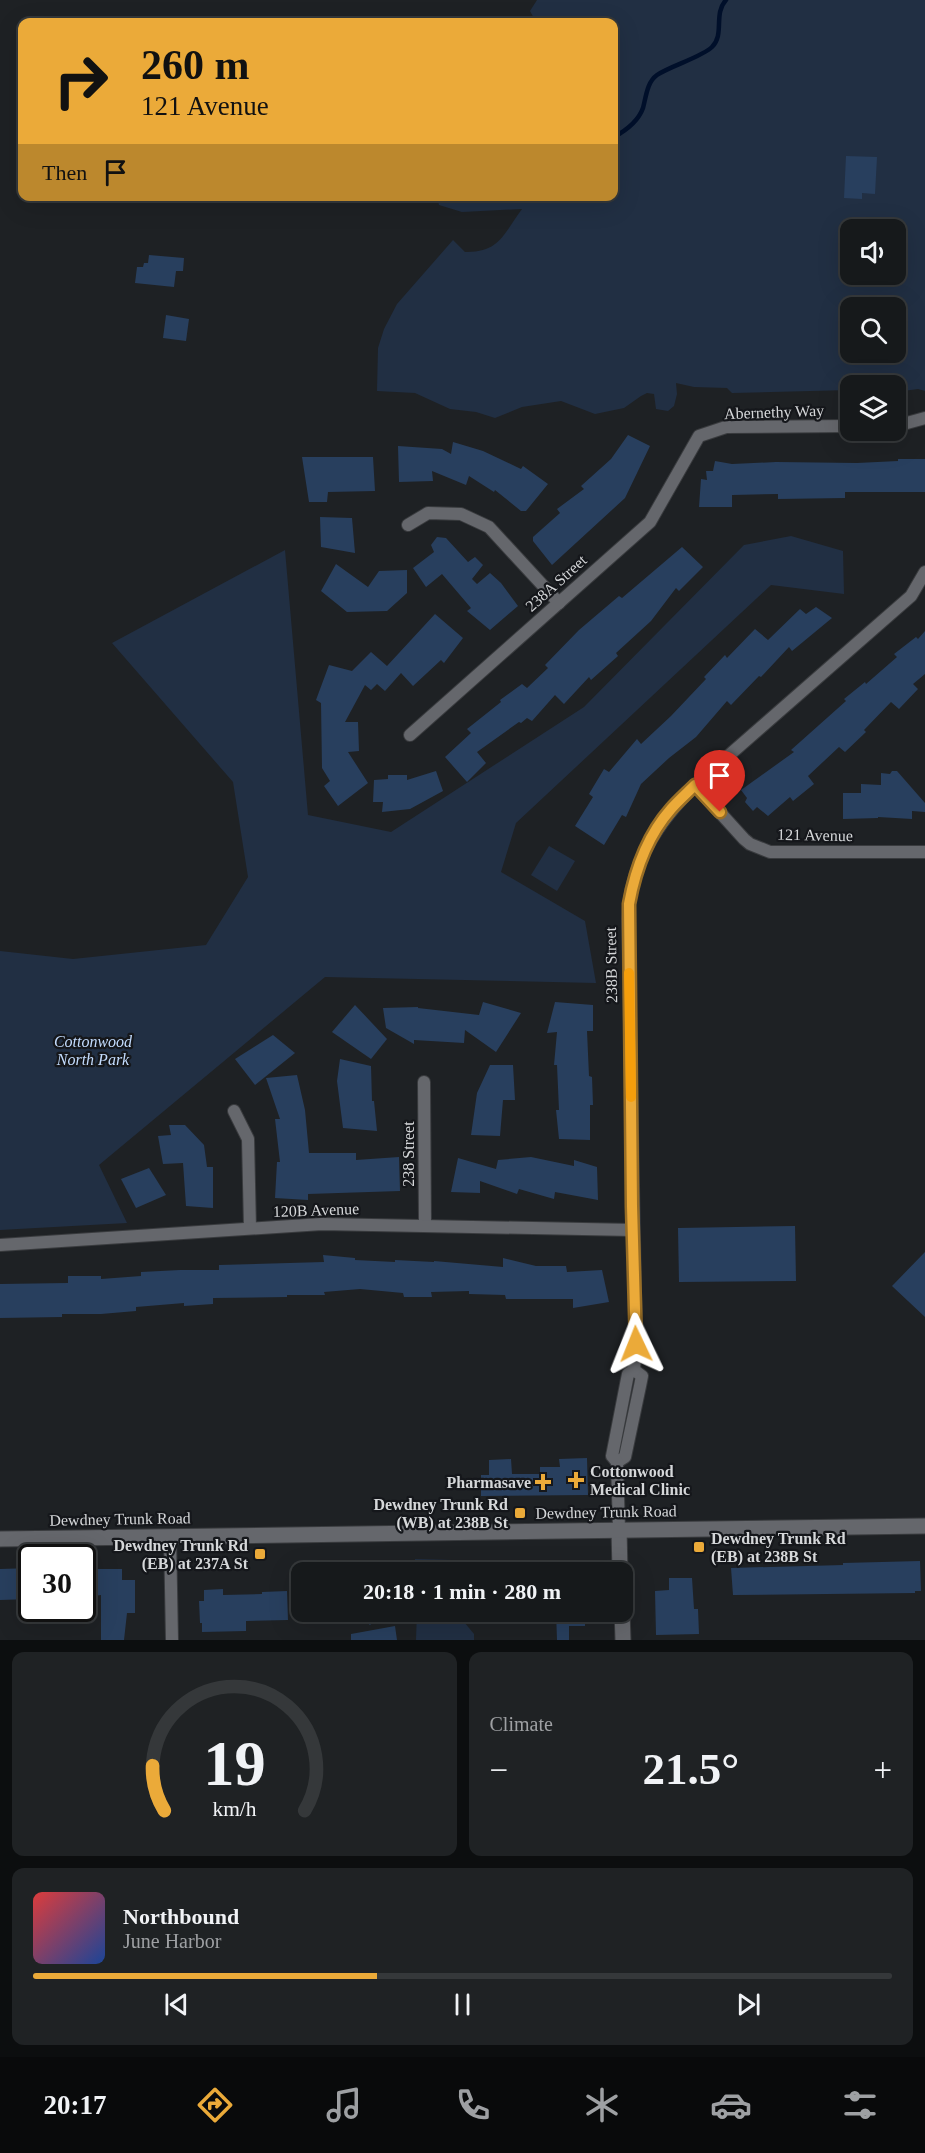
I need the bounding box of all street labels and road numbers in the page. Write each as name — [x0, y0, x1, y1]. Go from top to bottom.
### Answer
street label: Abernethy Way — [724, 402, 824, 423]
street label: 238A Street — [522, 551, 590, 615]
street label: 121 Avenue — [777, 826, 853, 844]
street label: 238B Street — [602, 926, 620, 1003]
street label: 238 Street — [400, 1121, 417, 1187]
street label: 120B Avenue — [273, 1200, 359, 1220]
street label: Dewdney Trunk Road — [535, 1502, 677, 1523]
street label: Dewdney Trunk Road — [49, 1509, 191, 1530]

